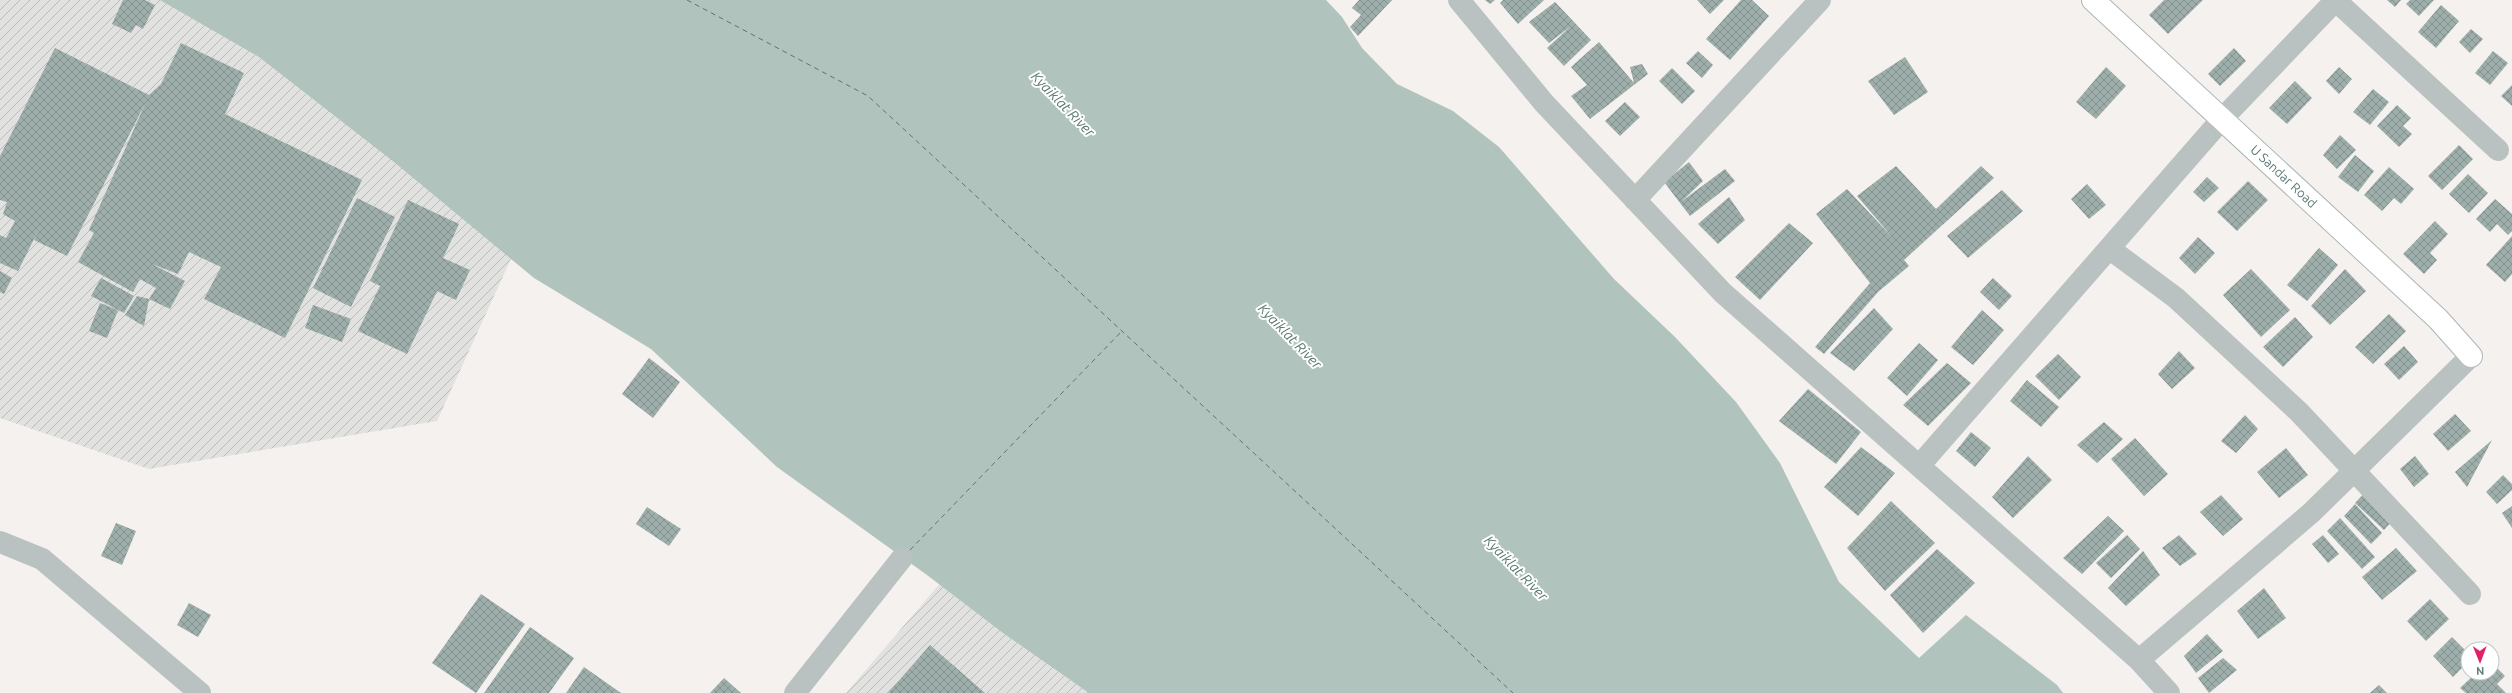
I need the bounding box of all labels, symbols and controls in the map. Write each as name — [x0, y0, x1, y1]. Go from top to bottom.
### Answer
water label: Kyaiklat River — [1028, 68, 1098, 140]
street label: U Sandar Road — [2248, 142, 2320, 210]
water label: Kyaiklat River — [1255, 300, 1325, 372]
water label: Kyaiklat River — [1481, 532, 1551, 604]
north arrow — [2460, 641, 2500, 681]
text: N — [2476, 665, 2484, 677]

